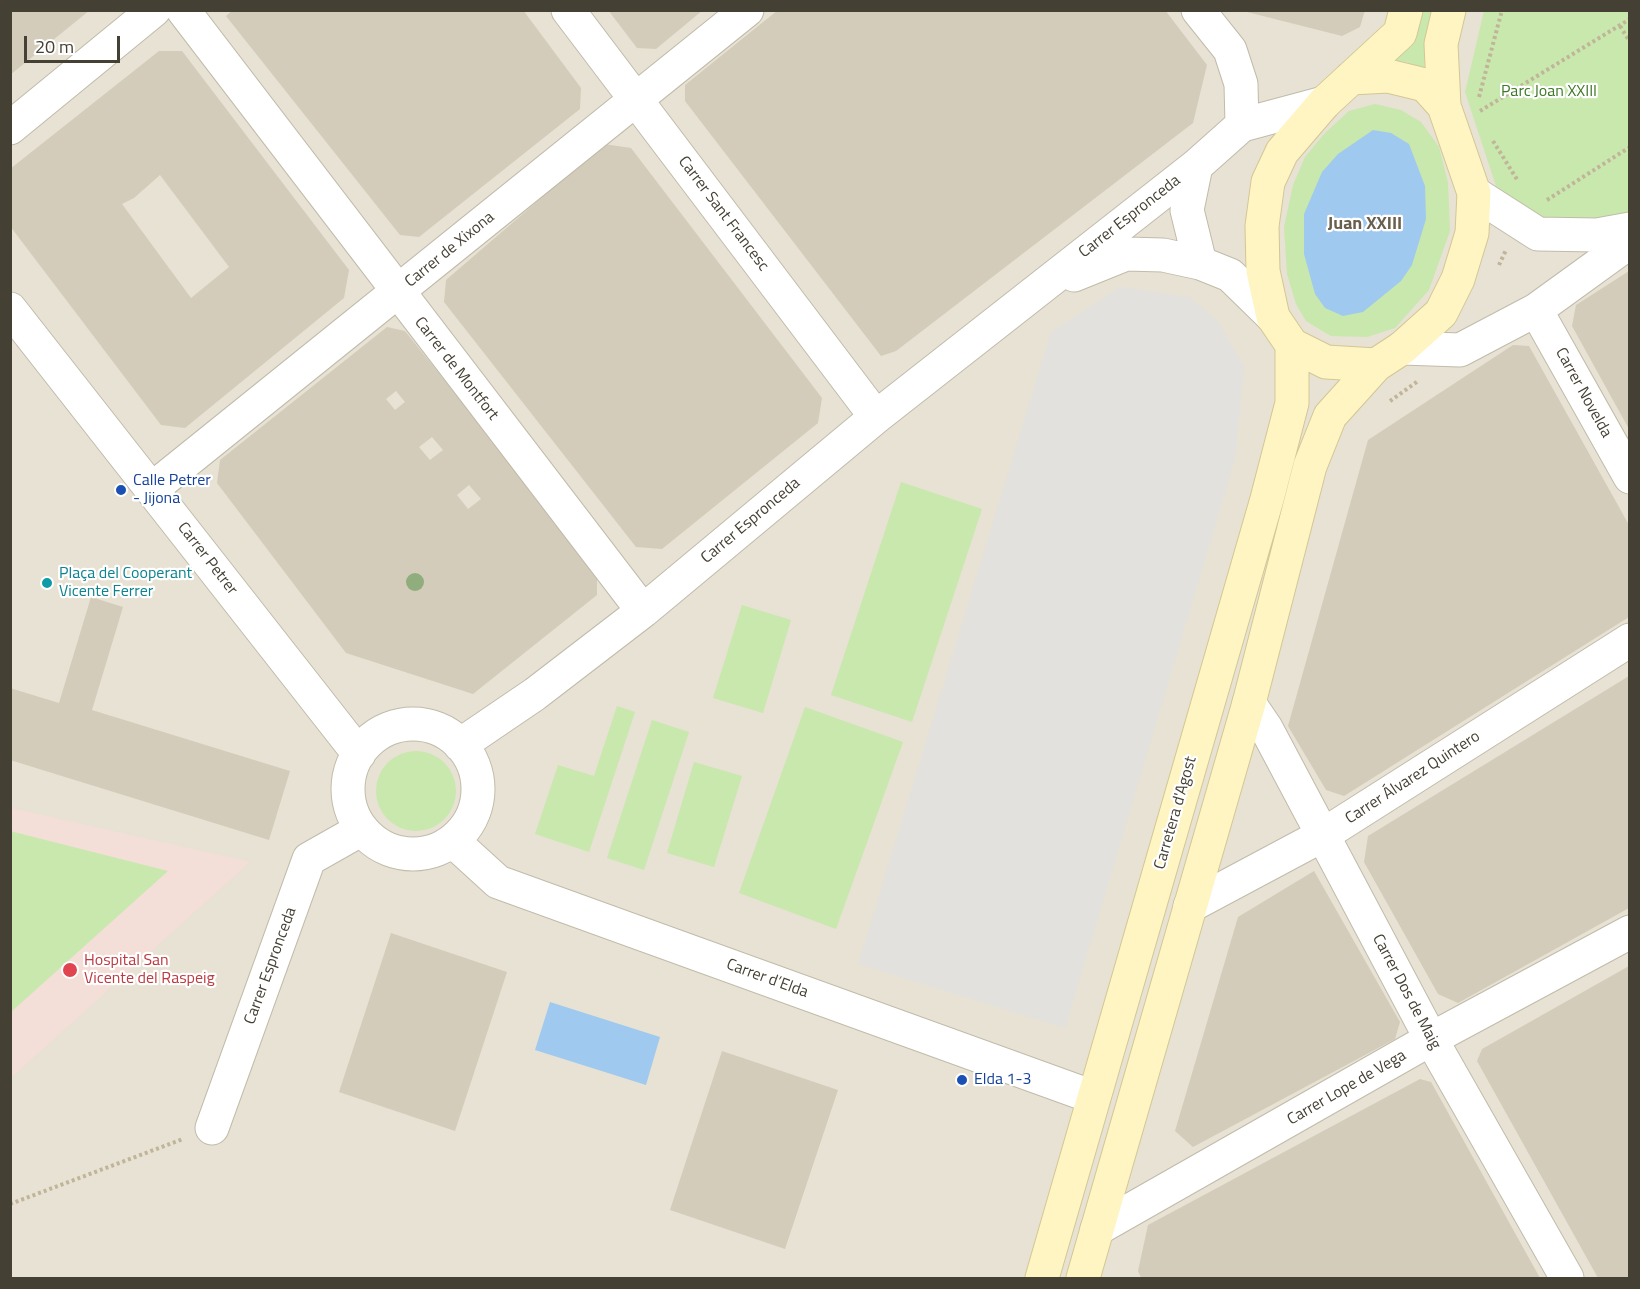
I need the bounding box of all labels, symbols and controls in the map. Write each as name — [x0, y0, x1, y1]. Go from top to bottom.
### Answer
scale bar — [27, 24, 123, 62]
text: 20 m — [35, 33, 74, 60]
park label: Parc Joan XXIII — [1501, 82, 1597, 102]
street label: Carrer Sant Francesc — [674, 153, 772, 275]
street label: Carrer Espronceda — [1075, 171, 1185, 263]
street label: Carrer de Xixona — [401, 208, 499, 292]
district label: Juan XXIII — [1328, 214, 1402, 236]
street label: Carrer de Montfort — [410, 314, 502, 424]
street label: Carrer Novelda — [1550, 345, 1616, 441]
place label: Calle Petrer - Jijona — [133, 471, 211, 509]
street label: Carrer Espronceda — [698, 474, 804, 568]
marker: Calle Petrer - Jijona — [114, 483, 128, 497]
street label: Carrer Petrer — [173, 519, 241, 599]
place label: Plaça del Cooperant Vicente Ferrer — [59, 564, 192, 602]
marker: Plaça del Cooperant Vicente Ferrer — [40, 576, 54, 590]
street label: Carrer Álvarez Quintero — [1342, 727, 1484, 829]
street label: Carretera d'Agost — [1151, 754, 1201, 872]
street label: Carrer Espronceda — [241, 905, 301, 1027]
street label: Carrer Dos de Maig — [1368, 931, 1444, 1053]
place label: Hospital San Vicente del Raspeig — [84, 951, 215, 989]
street label: Carrer d’Elda — [723, 955, 811, 1003]
marker: Hospital San Vicente del Raspeig — [61, 961, 79, 979]
street label: Carrer Lope de Vega — [1284, 1046, 1410, 1130]
place label: Elda 1-3 — [974, 1070, 1031, 1090]
marker: Elda 1-3 — [955, 1073, 969, 1087]

